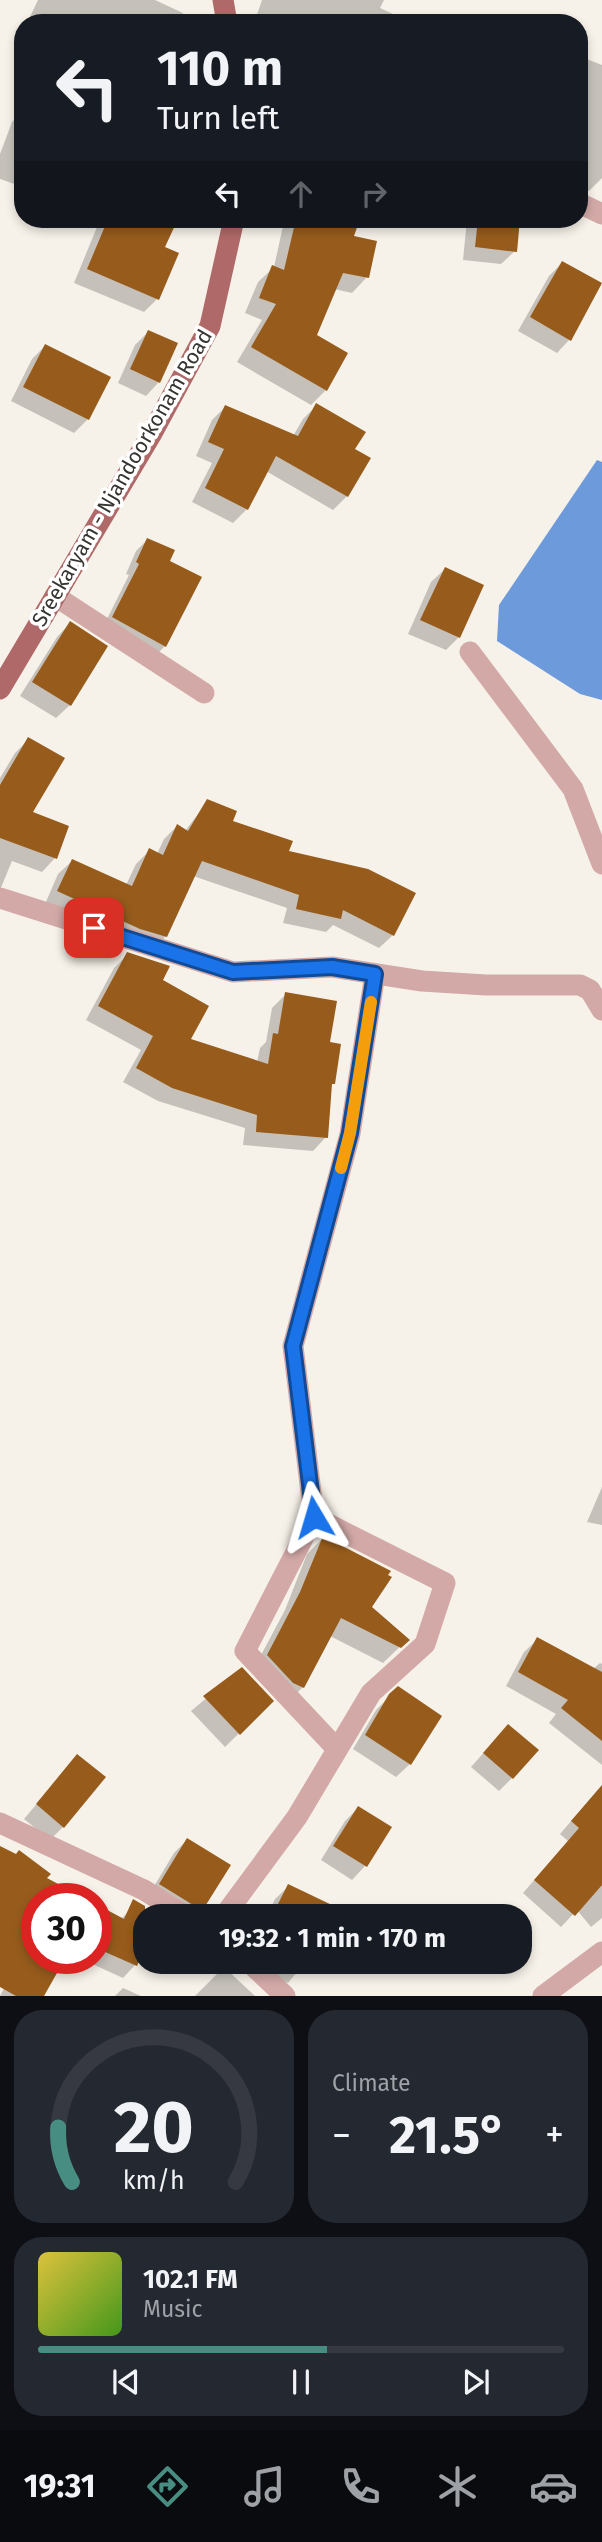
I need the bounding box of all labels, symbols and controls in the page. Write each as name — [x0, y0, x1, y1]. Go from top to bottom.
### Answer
text: 110 m — [157, 39, 283, 98]
icon: left — [42, 42, 133, 133]
text: Turn left — [157, 99, 279, 137]
icon: left — [209, 175, 247, 213]
icon: ahead — [282, 175, 320, 213]
icon: right — [355, 175, 393, 213]
street label: Sreekaryam - Njandoorkonam Road — [26, 325, 218, 631]
pin — [64, 898, 124, 958]
icon: arrive — [75, 909, 113, 947]
position arrow — [277, 1480, 351, 1554]
speed limit sign: 30 — [21, 1883, 112, 1974]
text: 19:32 · 1 min · 170 m — [219, 1923, 446, 1954]
text: Climate — [332, 2069, 411, 2097]
text: 20 — [114, 2085, 194, 2172]
text: 21.5° — [389, 2104, 507, 2167]
text: − — [332, 2112, 351, 2158]
text: + — [545, 2112, 564, 2158]
text: km/h — [123, 2166, 185, 2196]
text: 102.1 FM — [143, 2264, 238, 2295]
text: Music — [143, 2295, 203, 2323]
icon: previous — [107, 2363, 145, 2401]
icon: pause — [282, 2363, 320, 2401]
icon: next — [457, 2363, 495, 2401]
icon: directions — [143, 2462, 192, 2511]
icon: music — [240, 2462, 289, 2511]
icon: phone — [336, 2462, 385, 2511]
icon: climate — [433, 2462, 482, 2511]
icon: car — [529, 2462, 578, 2511]
text: 19:31 — [24, 2467, 96, 2505]

